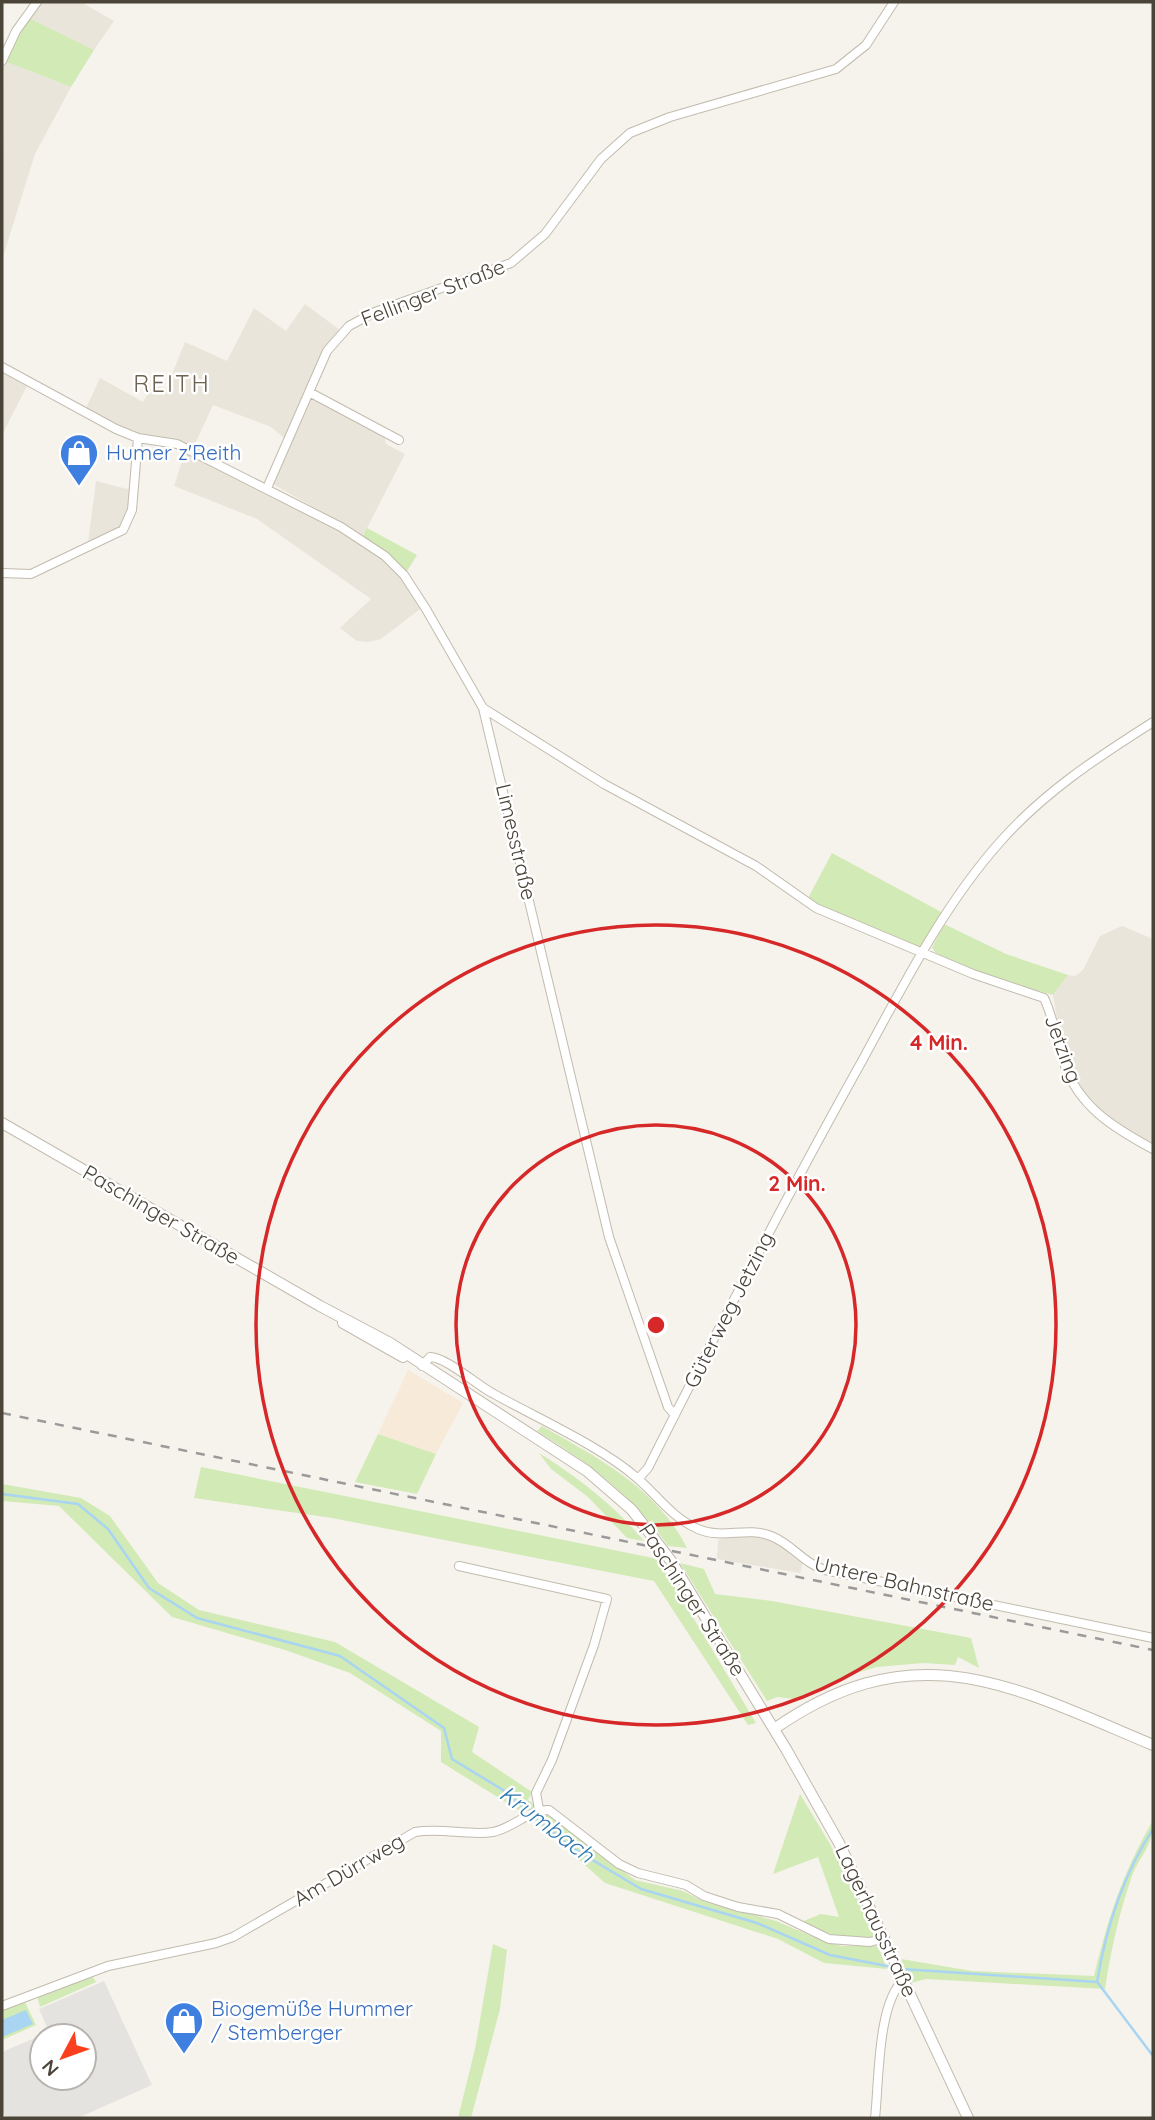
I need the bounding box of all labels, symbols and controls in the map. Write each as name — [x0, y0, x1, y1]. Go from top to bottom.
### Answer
street label: Fellinger Straße — [357, 253, 508, 331]
district label: REITH — [133, 368, 211, 398]
shop icon: Humer z'Reith — [58, 432, 100, 487]
place label: Humer z'Reith — [106, 439, 241, 465]
street label: Limesstraße — [491, 781, 543, 903]
street label: Jetzing — [1040, 1011, 1088, 1086]
text: 4 Min. — [910, 1029, 968, 1055]
street label: Paschinger Straße — [78, 1159, 245, 1270]
text: 2 Min. — [768, 1170, 826, 1196]
street label: Güterweg Jetzing — [678, 1227, 779, 1392]
centre of rings — [644, 1313, 668, 1337]
street label: Paschinger Straße — [634, 1518, 752, 1681]
street label: Untere Bahnstraße — [812, 1550, 997, 1616]
water label: Krumbach — [494, 1779, 601, 1869]
street label: Am Dürrweg — [289, 1827, 408, 1911]
street label: Lagerhausstraße — [830, 1840, 924, 2001]
place label: Biogemüße Hummer / Stemberger — [211, 1995, 413, 2045]
shop icon: Biogemüße Hummer / Stemberger — [163, 2000, 205, 2055]
north arrow — [28, 2022, 98, 2092]
text: N — [37, 2055, 64, 2081]

